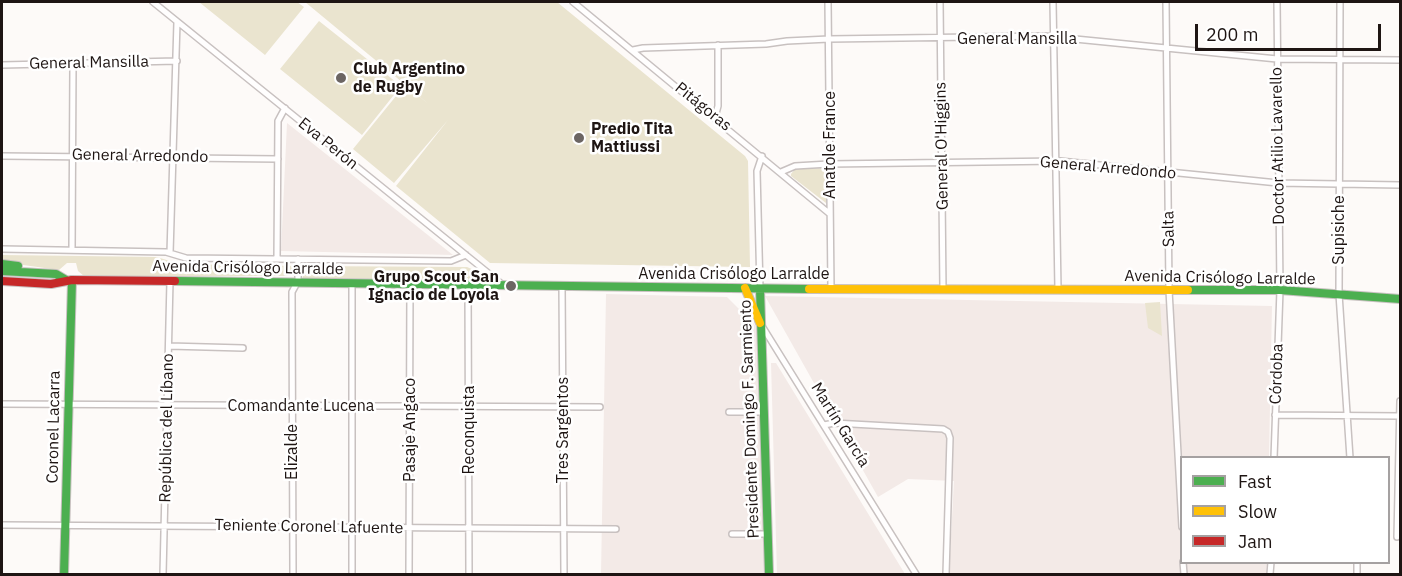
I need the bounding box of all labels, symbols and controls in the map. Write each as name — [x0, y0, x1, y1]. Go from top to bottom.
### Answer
scale bar — [1198, 12, 1384, 50]
text: 200 m — [1206, 23, 1258, 46]
street label: General Mansilla — [957, 29, 1077, 49]
street label: General Mansilla — [29, 52, 149, 74]
place label: Club Argentino de Rugby — [353, 59, 465, 97]
street label: Doctor Atilio Lavarello — [1267, 67, 1289, 225]
marker: Club Argentino de Rugby — [334, 71, 348, 85]
street label: Pitágoras — [671, 78, 735, 136]
street label: General O'Higgins — [931, 82, 953, 210]
street label: Anatole France — [820, 91, 840, 199]
street label: Eva Perón — [294, 114, 362, 174]
place label: Predio Tita Mattiussi — [591, 119, 673, 157]
marker: Predio Tita Mattiussi — [572, 131, 586, 145]
street label: General Arredondo — [72, 145, 208, 167]
street label: General Arredondo — [1039, 152, 1177, 184]
street label: Supisiche — [1329, 195, 1349, 265]
street label: Salta — [1159, 211, 1179, 247]
street label: Avenida Crisólogo Larralde — [152, 257, 344, 279]
street label: Avenida Crisólogo Larralde — [638, 264, 830, 284]
place label: Grupo Scout San Ignacio de Loyola — [368, 267, 499, 305]
street label: Avenida Crisólogo Larralde — [1124, 267, 1316, 289]
marker: Grupo Scout San Ignacio de Loyola — [504, 279, 518, 293]
street label: Presidente Domingo F. Sarmiento — [736, 299, 764, 539]
street label: Córdoba — [1266, 343, 1288, 405]
street label: República del Líbano — [156, 353, 178, 503]
street label: Coronel Lacarra — [43, 370, 65, 484]
street label: Tres Sargentos — [553, 377, 573, 483]
street label: Pasaje Angaco — [400, 378, 420, 482]
street label: Martín García — [806, 379, 874, 471]
street label: Reconquista — [459, 386, 479, 474]
street label: Comandante Lucena — [228, 396, 374, 416]
street label: Elizalde — [282, 424, 302, 480]
legend — [1180, 456, 1390, 564]
text: Fast — [1238, 470, 1272, 493]
text: Slow — [1238, 500, 1277, 523]
street label: Teniente Coronel Lafuente — [215, 516, 403, 538]
text: Jam — [1238, 530, 1273, 553]

